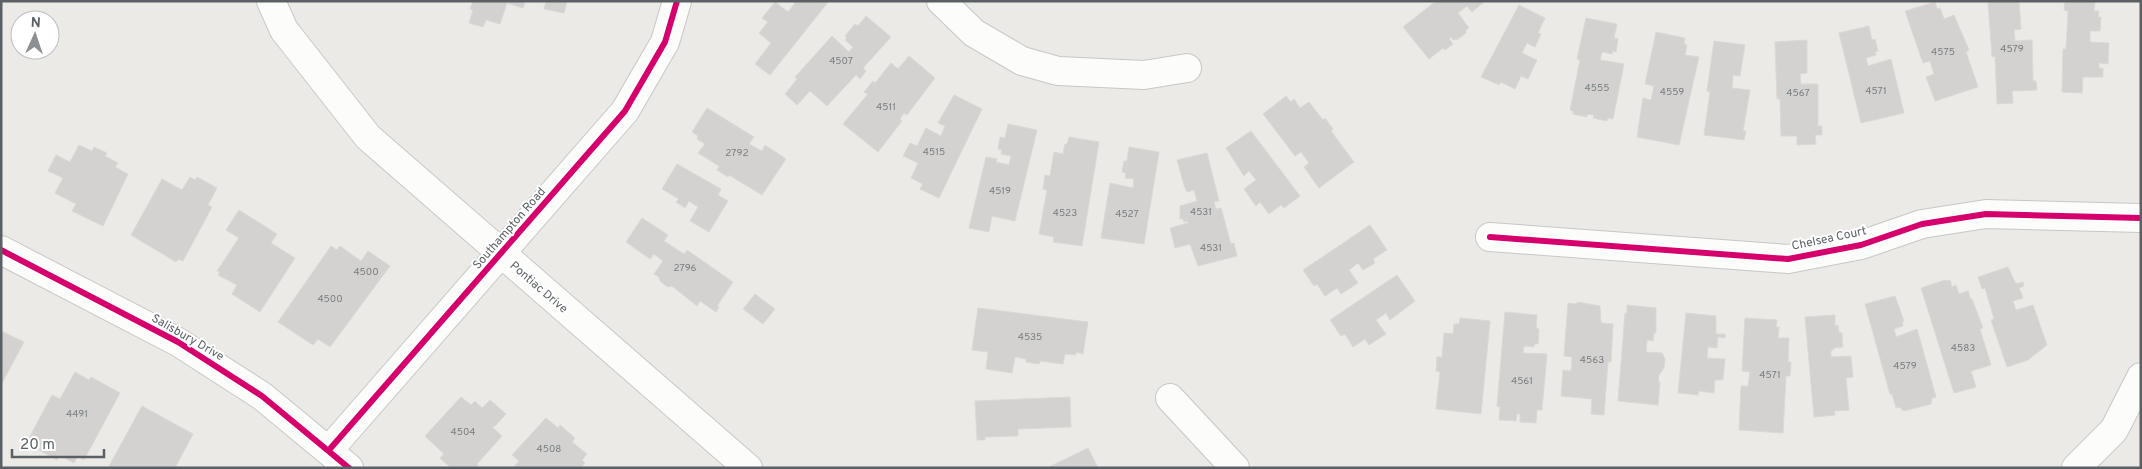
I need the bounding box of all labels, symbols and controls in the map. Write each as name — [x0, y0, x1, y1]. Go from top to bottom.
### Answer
north arrow — [10, 10, 60, 60]
text: N — [30, 15, 41, 32]
house number: 4579 — [2000, 43, 2024, 56]
house number: 4575 — [1931, 46, 1955, 59]
house number: 4507 — [829, 55, 853, 68]
house number: 4555 — [1585, 82, 1609, 95]
house number: 4571 — [1865, 85, 1887, 98]
house number: 4559 — [1660, 86, 1684, 99]
house number: 4567 — [1786, 87, 1810, 100]
house number: 4511 — [876, 101, 896, 114]
house number: 4515 — [923, 146, 945, 159]
house number: 2792 — [725, 147, 749, 160]
street label: Southampton Road — [470, 184, 550, 273]
house number: 4519 — [989, 185, 1011, 198]
house number: 4531 — [1190, 206, 1212, 219]
house number: 4523 — [1053, 207, 1077, 220]
house number: 4527 — [1115, 208, 1139, 221]
street label: Chelsea Court — [1790, 223, 1868, 255]
house number: 4531 — [1200, 242, 1222, 255]
street label: Pontiac Drive — [506, 258, 571, 317]
house number: 2796 — [673, 262, 697, 275]
house number: 4500 — [353, 266, 379, 279]
house number: 4500 — [317, 293, 343, 306]
street label: Salisbury Drive — [148, 311, 227, 365]
house number: 4535 — [1018, 331, 1042, 344]
house number: 4583 — [1951, 342, 1975, 355]
house number: 4563 — [1580, 354, 1604, 367]
house number: 4579 — [1893, 360, 1917, 373]
house number: 4571 — [1759, 369, 1781, 382]
house number: 4561 — [1511, 375, 1533, 388]
house number: 4491 — [66, 408, 88, 421]
scale bar — [12, 426, 105, 458]
house number: 4504 — [450, 426, 476, 439]
text: 20 m — [20, 436, 55, 455]
house number: 4508 — [537, 443, 561, 456]

